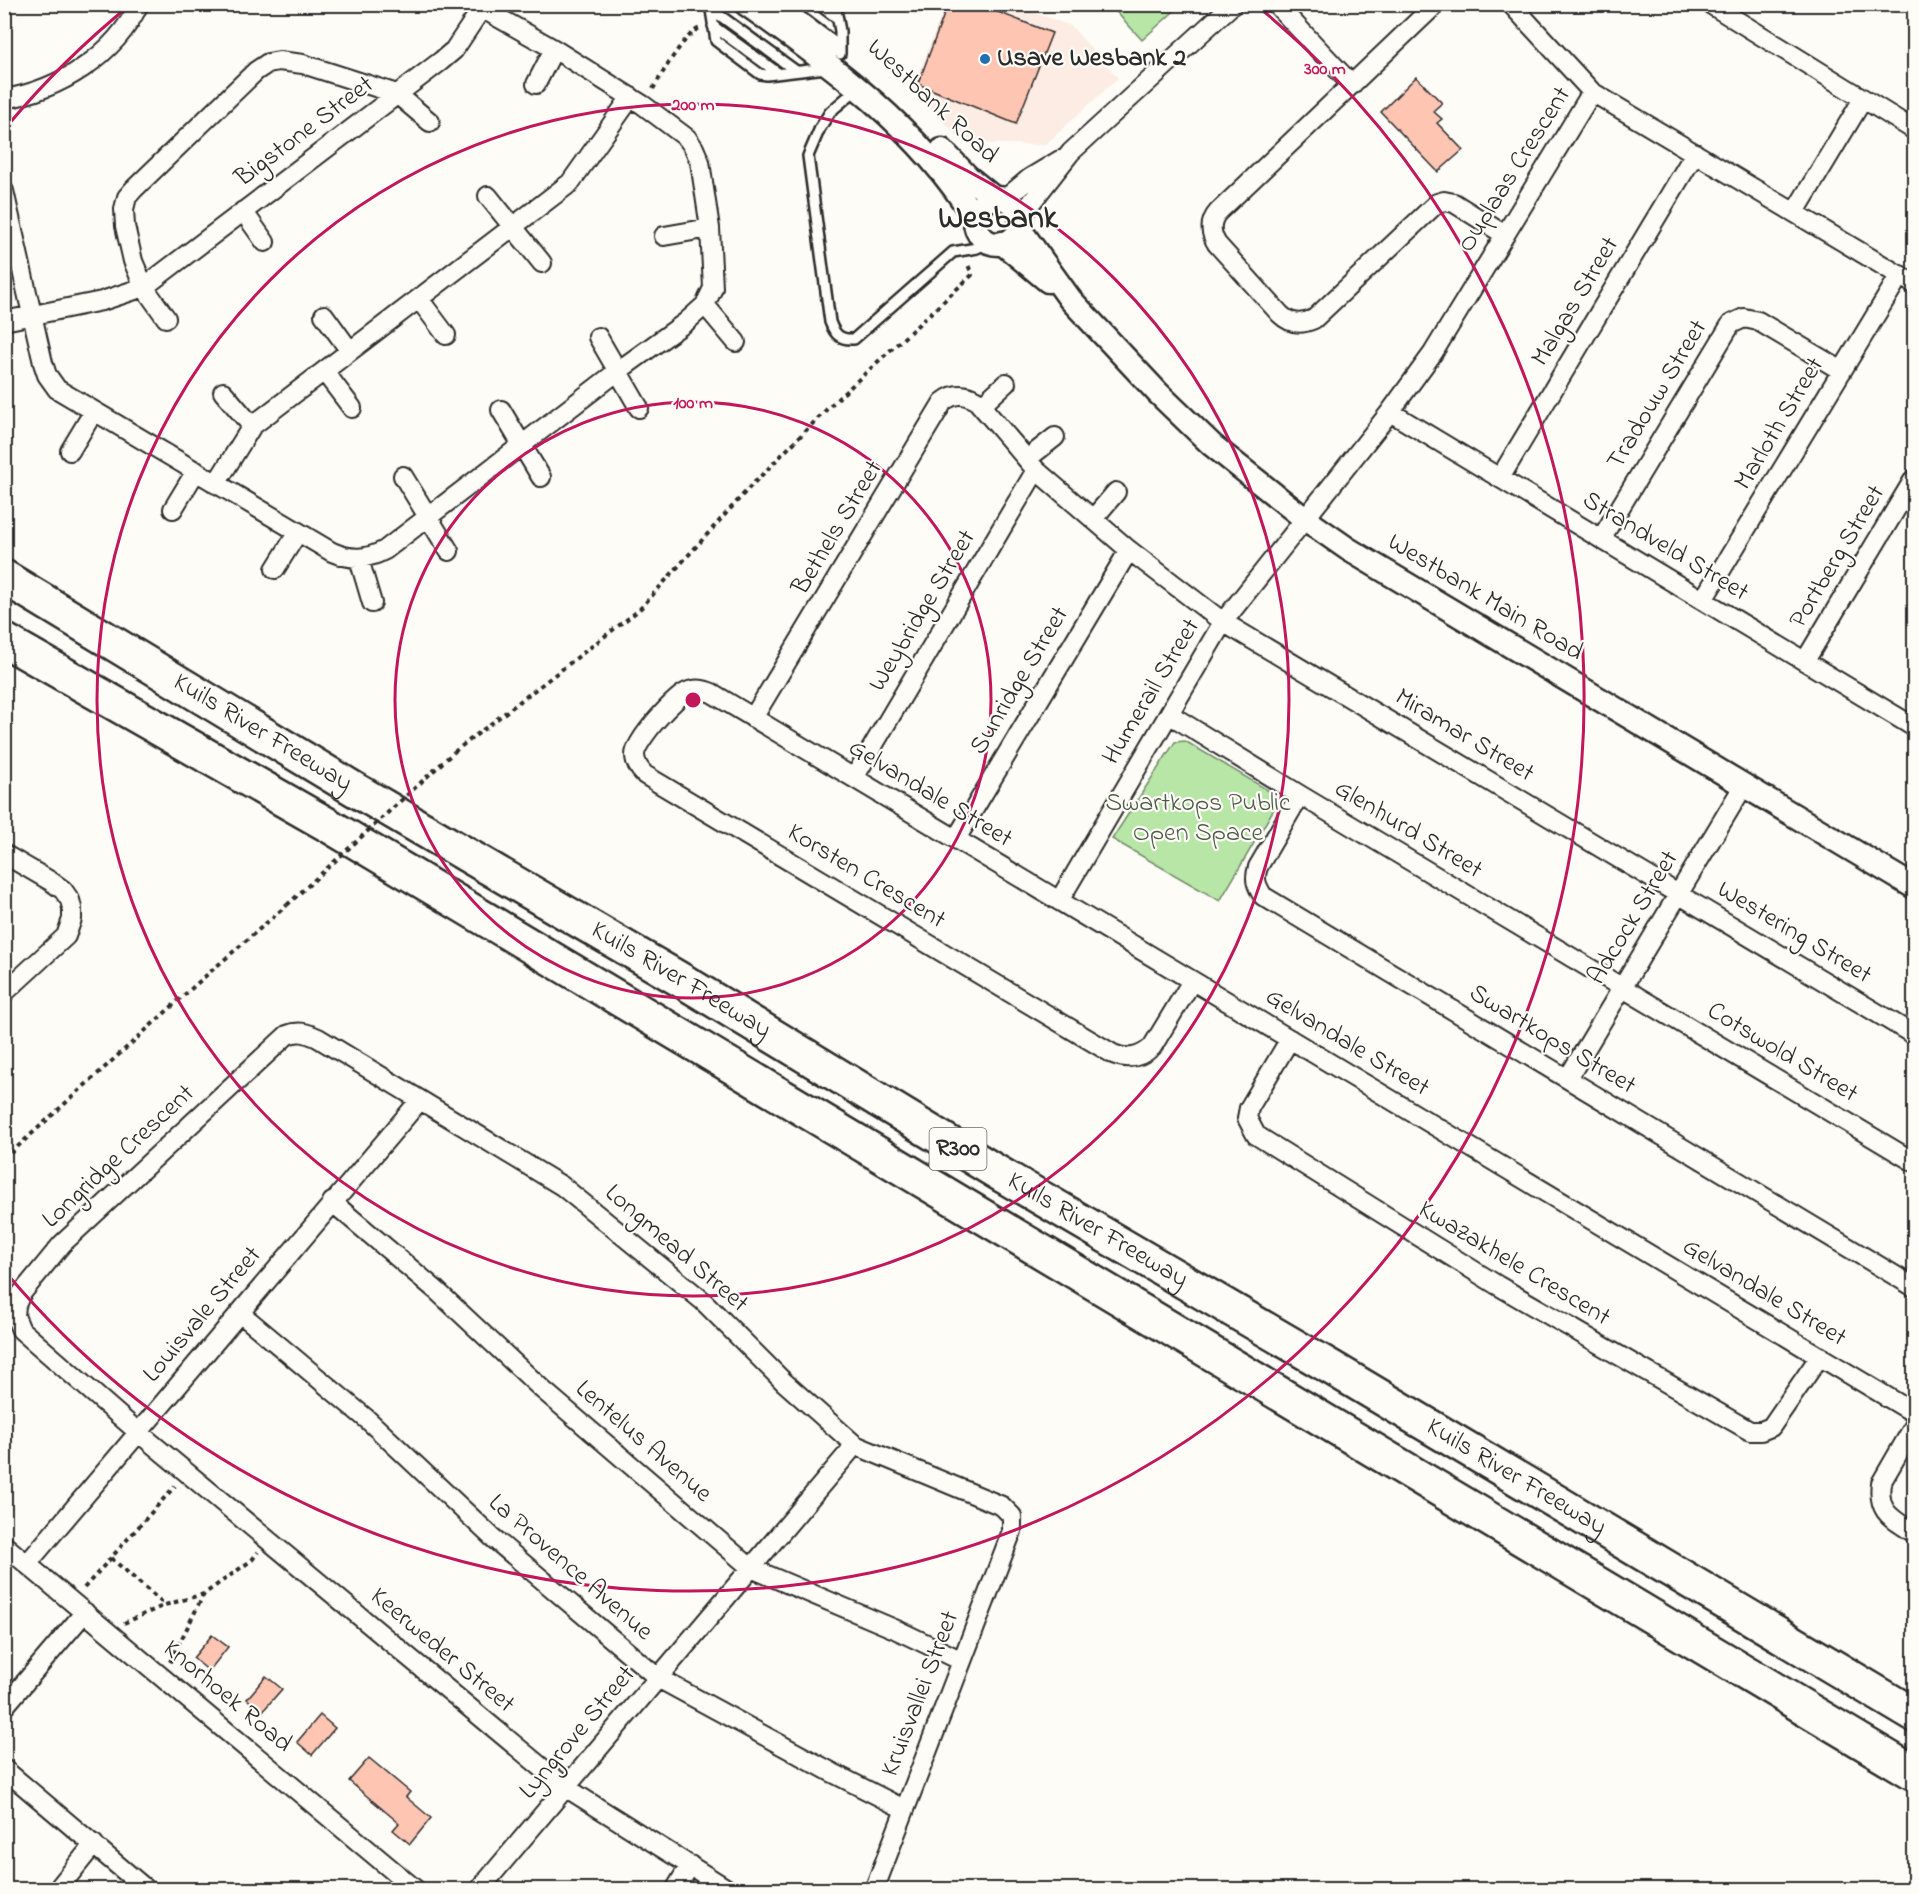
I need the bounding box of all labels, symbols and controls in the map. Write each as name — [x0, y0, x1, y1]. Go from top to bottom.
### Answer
street label: Westbank Road — [857, 31, 1007, 174]
place label: Usave Wesbank 2 — [997, 40, 1186, 78]
marker: Usave Wesbank 2 — [978, 52, 992, 66]
text: 300 m — [1303, 57, 1346, 83]
street label: Bigstone Street — [227, 67, 383, 198]
street label: Ouplaas Crescent — [1449, 79, 1581, 260]
text: 200 m — [671, 93, 715, 119]
district label: Wesbank — [938, 196, 1059, 243]
street label: Malgas Street — [1522, 230, 1630, 374]
street label: Tradouw Street — [1598, 313, 1718, 477]
street label: Marloth Street — [1725, 350, 1835, 498]
text: 100 m — [673, 391, 713, 417]
street label: Bethels Street — [782, 453, 893, 604]
street label: Portberg Street — [1780, 478, 1896, 636]
street label: Strandveld Street — [1574, 482, 1756, 612]
street label: Weybridge Street — [860, 523, 986, 699]
street label: Westbank Main Road — [1380, 524, 1591, 672]
street label: Sunridge Street — [961, 599, 1079, 762]
street label: Humerail Street — [1093, 611, 1211, 772]
street label: Kuils River Freeway — [165, 664, 359, 803]
street label: Miramar Street — [1387, 679, 1541, 793]
centre of rings — [683, 690, 703, 710]
street label: Gelvandale Street — [841, 730, 1020, 858]
street label: Glenhurd Street — [1327, 771, 1490, 889]
park label: Swartkops Public Open Space — [1105, 785, 1291, 853]
street label: Korsten Crescent — [779, 815, 953, 940]
street label: Adcock Street — [1579, 843, 1689, 992]
street label: Westering Street — [1709, 872, 1879, 994]
street label: Kuils River Freeway — [583, 912, 778, 1049]
street label: Swartkops Street — [1461, 975, 1643, 1105]
street label: Gelvandale Street — [1258, 979, 1437, 1107]
street label: Cotswold Street — [1699, 993, 1865, 1113]
street label: Longridge Crescent — [34, 1076, 204, 1238]
road number: R300 — [930, 1128, 986, 1170]
street label: Kuils River Freeway — [1000, 1163, 1195, 1299]
street label: Longmead Street — [596, 1176, 757, 1323]
street label: Kwazakhele Crescent — [1411, 1191, 1618, 1337]
street label: Gelvandale Street — [1675, 1229, 1854, 1357]
street label: Louisvale Street — [134, 1238, 272, 1392]
street label: Lentelus Avenue — [566, 1372, 720, 1513]
street label: Kuils River Freeway — [1419, 1409, 1613, 1546]
street label: La Provence Avenue — [479, 1485, 661, 1651]
street label: Keerweder Street — [361, 1579, 523, 1723]
street label: Kruisvallei Street — [872, 1605, 970, 1782]
street label: Knorhoek Road — [154, 1631, 300, 1763]
street label: Lyngrove Street — [511, 1658, 646, 1808]

